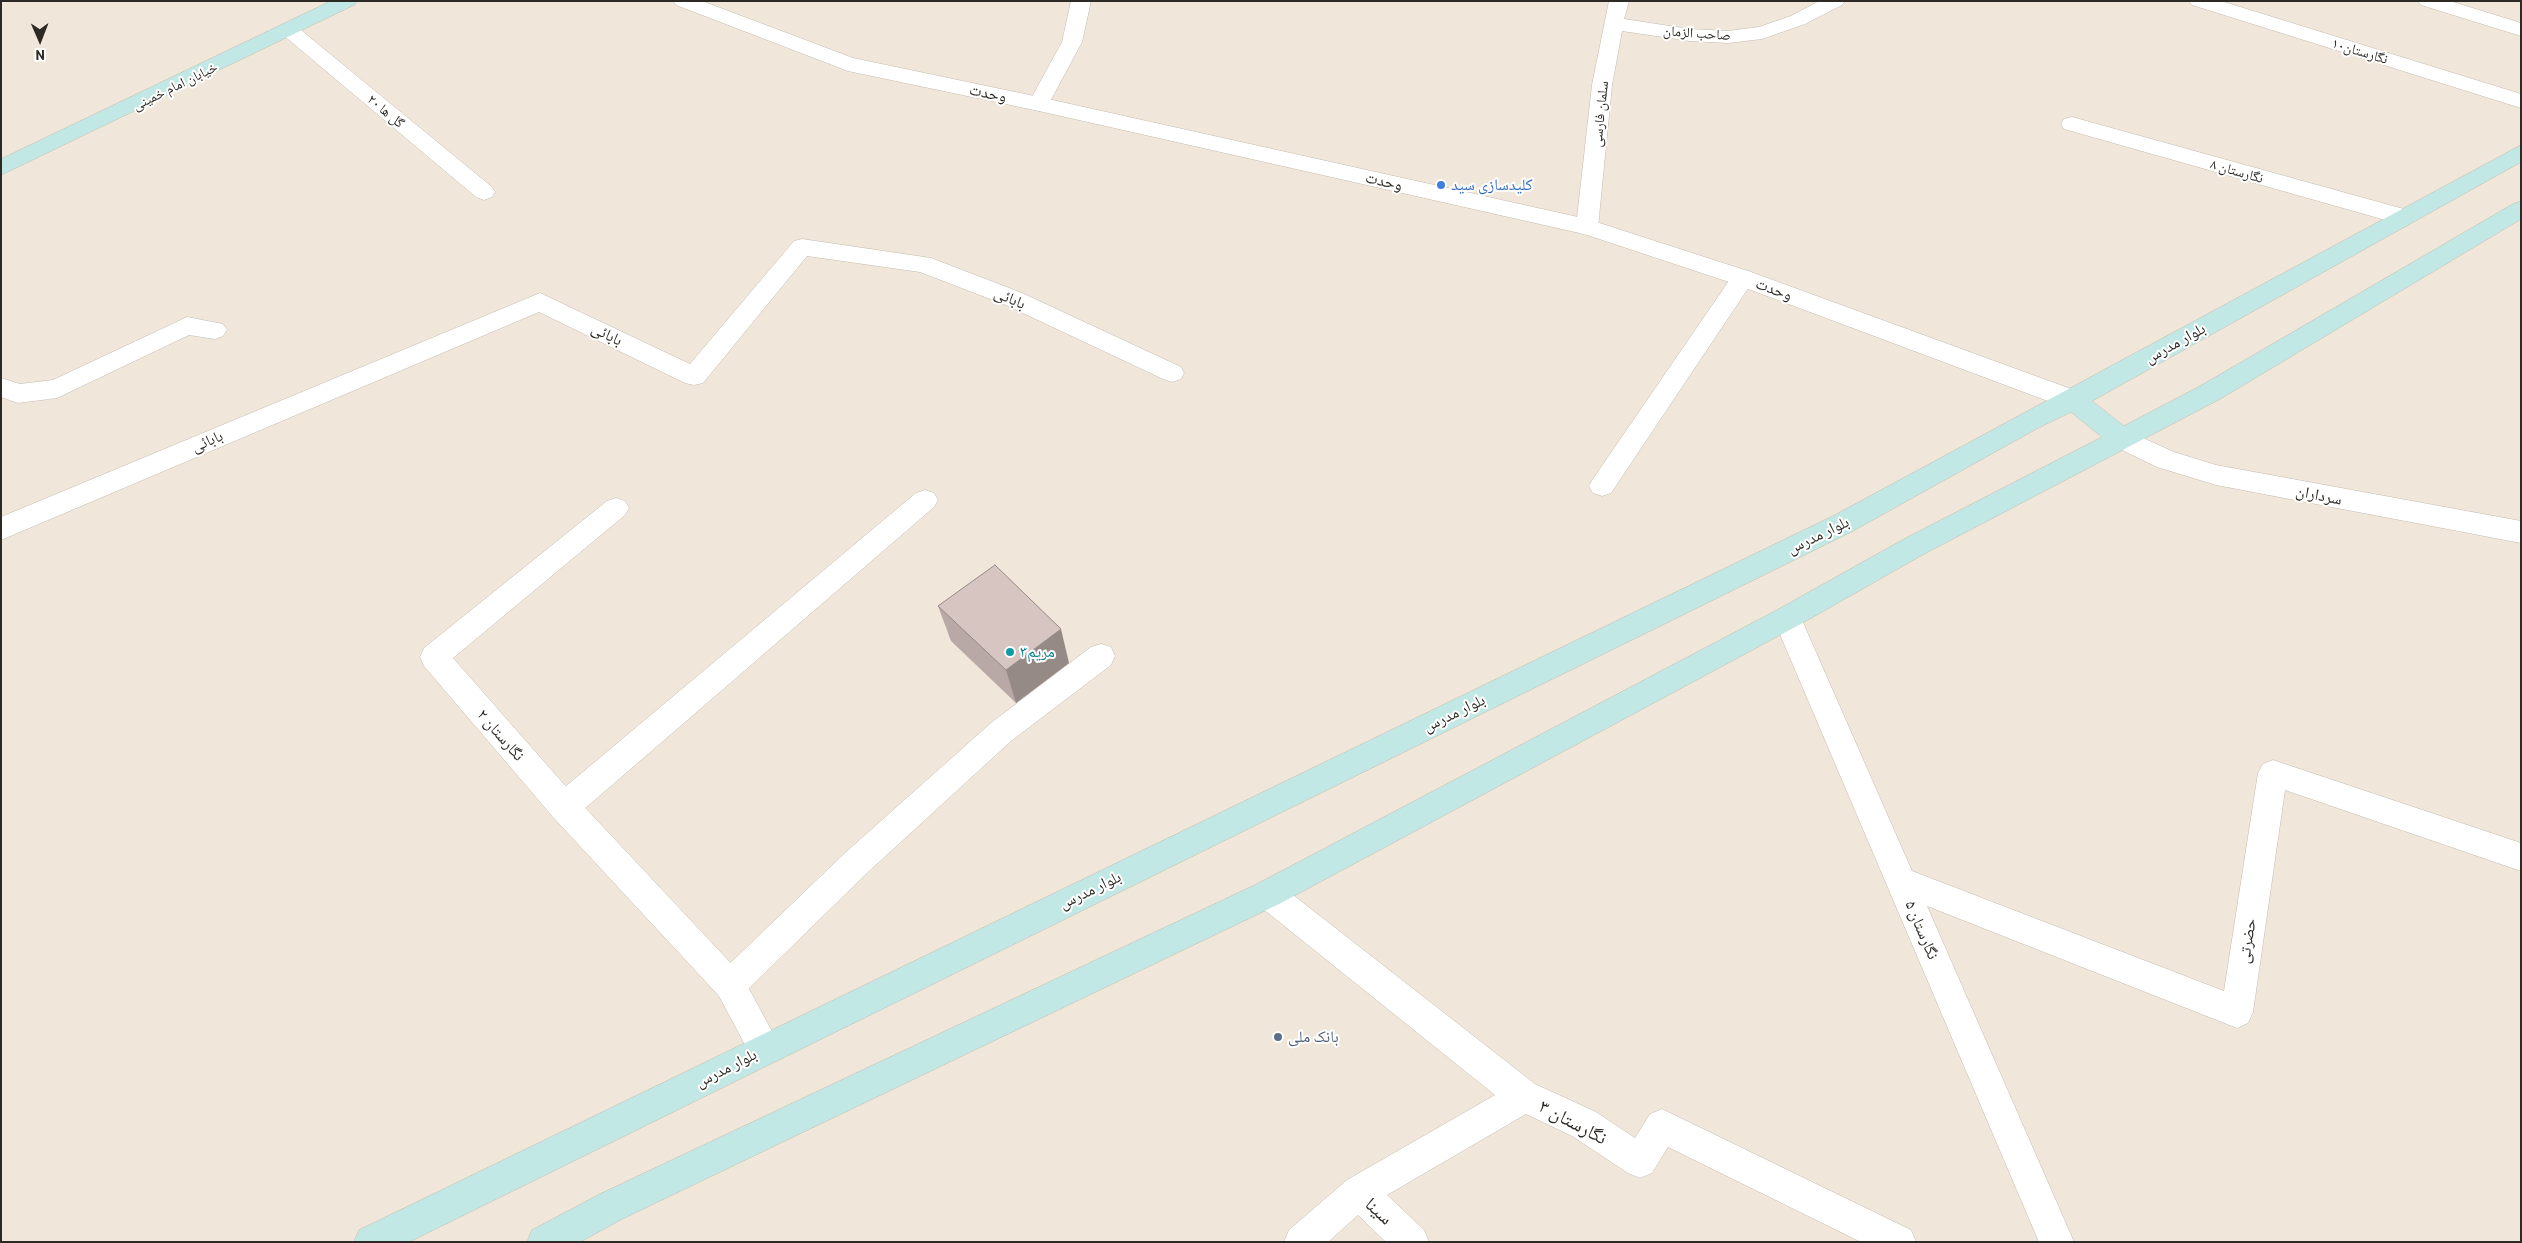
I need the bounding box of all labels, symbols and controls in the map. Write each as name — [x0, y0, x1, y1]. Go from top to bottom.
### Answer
north arrow — [15, 15, 65, 65]
street label: صاحب الزمان — [1663, 22, 1731, 44]
street label: نگارستان۱۰ — [2330, 35, 2390, 67]
text: N — [35, 47, 45, 64]
street label: خیابان امام خمینی — [130, 58, 220, 114]
street label: وحدت — [968, 80, 1008, 106]
street label: سلمان فارسی — [1588, 80, 1612, 148]
street label: گل ها ۲۰ — [364, 91, 408, 131]
street label: نگارستان ۸ — [2209, 155, 2265, 187]
street label: وحدت — [1364, 167, 1404, 195]
place label: کلیدسازی سید — [1451, 175, 1533, 195]
marker: کلیدسازی سید — [1435, 179, 1447, 191]
street label: وحدت — [1753, 274, 1795, 304]
street label: بابائی — [991, 283, 1029, 313]
street label: بابائی — [588, 318, 626, 350]
street label: بلوار مدرس — [2141, 319, 2209, 367]
street label: بابائی — [188, 426, 226, 456]
street label: سرداران — [2294, 481, 2344, 509]
street label: بلوار مدرس — [1784, 512, 1852, 558]
place label: مریم۳ — [1020, 642, 1055, 662]
marker: مریم۳ — [1004, 646, 1016, 658]
street label: بلوار مدرس — [1420, 690, 1488, 736]
street label: نگارستان ۲ — [473, 705, 529, 765]
street label: بلوار مدرس — [1056, 867, 1124, 913]
street label: نگارستان ۵ — [1901, 898, 1943, 962]
street label: حضرتی — [2234, 917, 2260, 965]
place label: بانک ملی — [1288, 1027, 1339, 1047]
marker: بانک ملی — [1272, 1031, 1284, 1043]
street label: بلوار مدرس — [692, 1044, 760, 1092]
street label: نگارستان ۳ — [1535, 1095, 1611, 1149]
street label: سینا — [1360, 1193, 1398, 1229]

